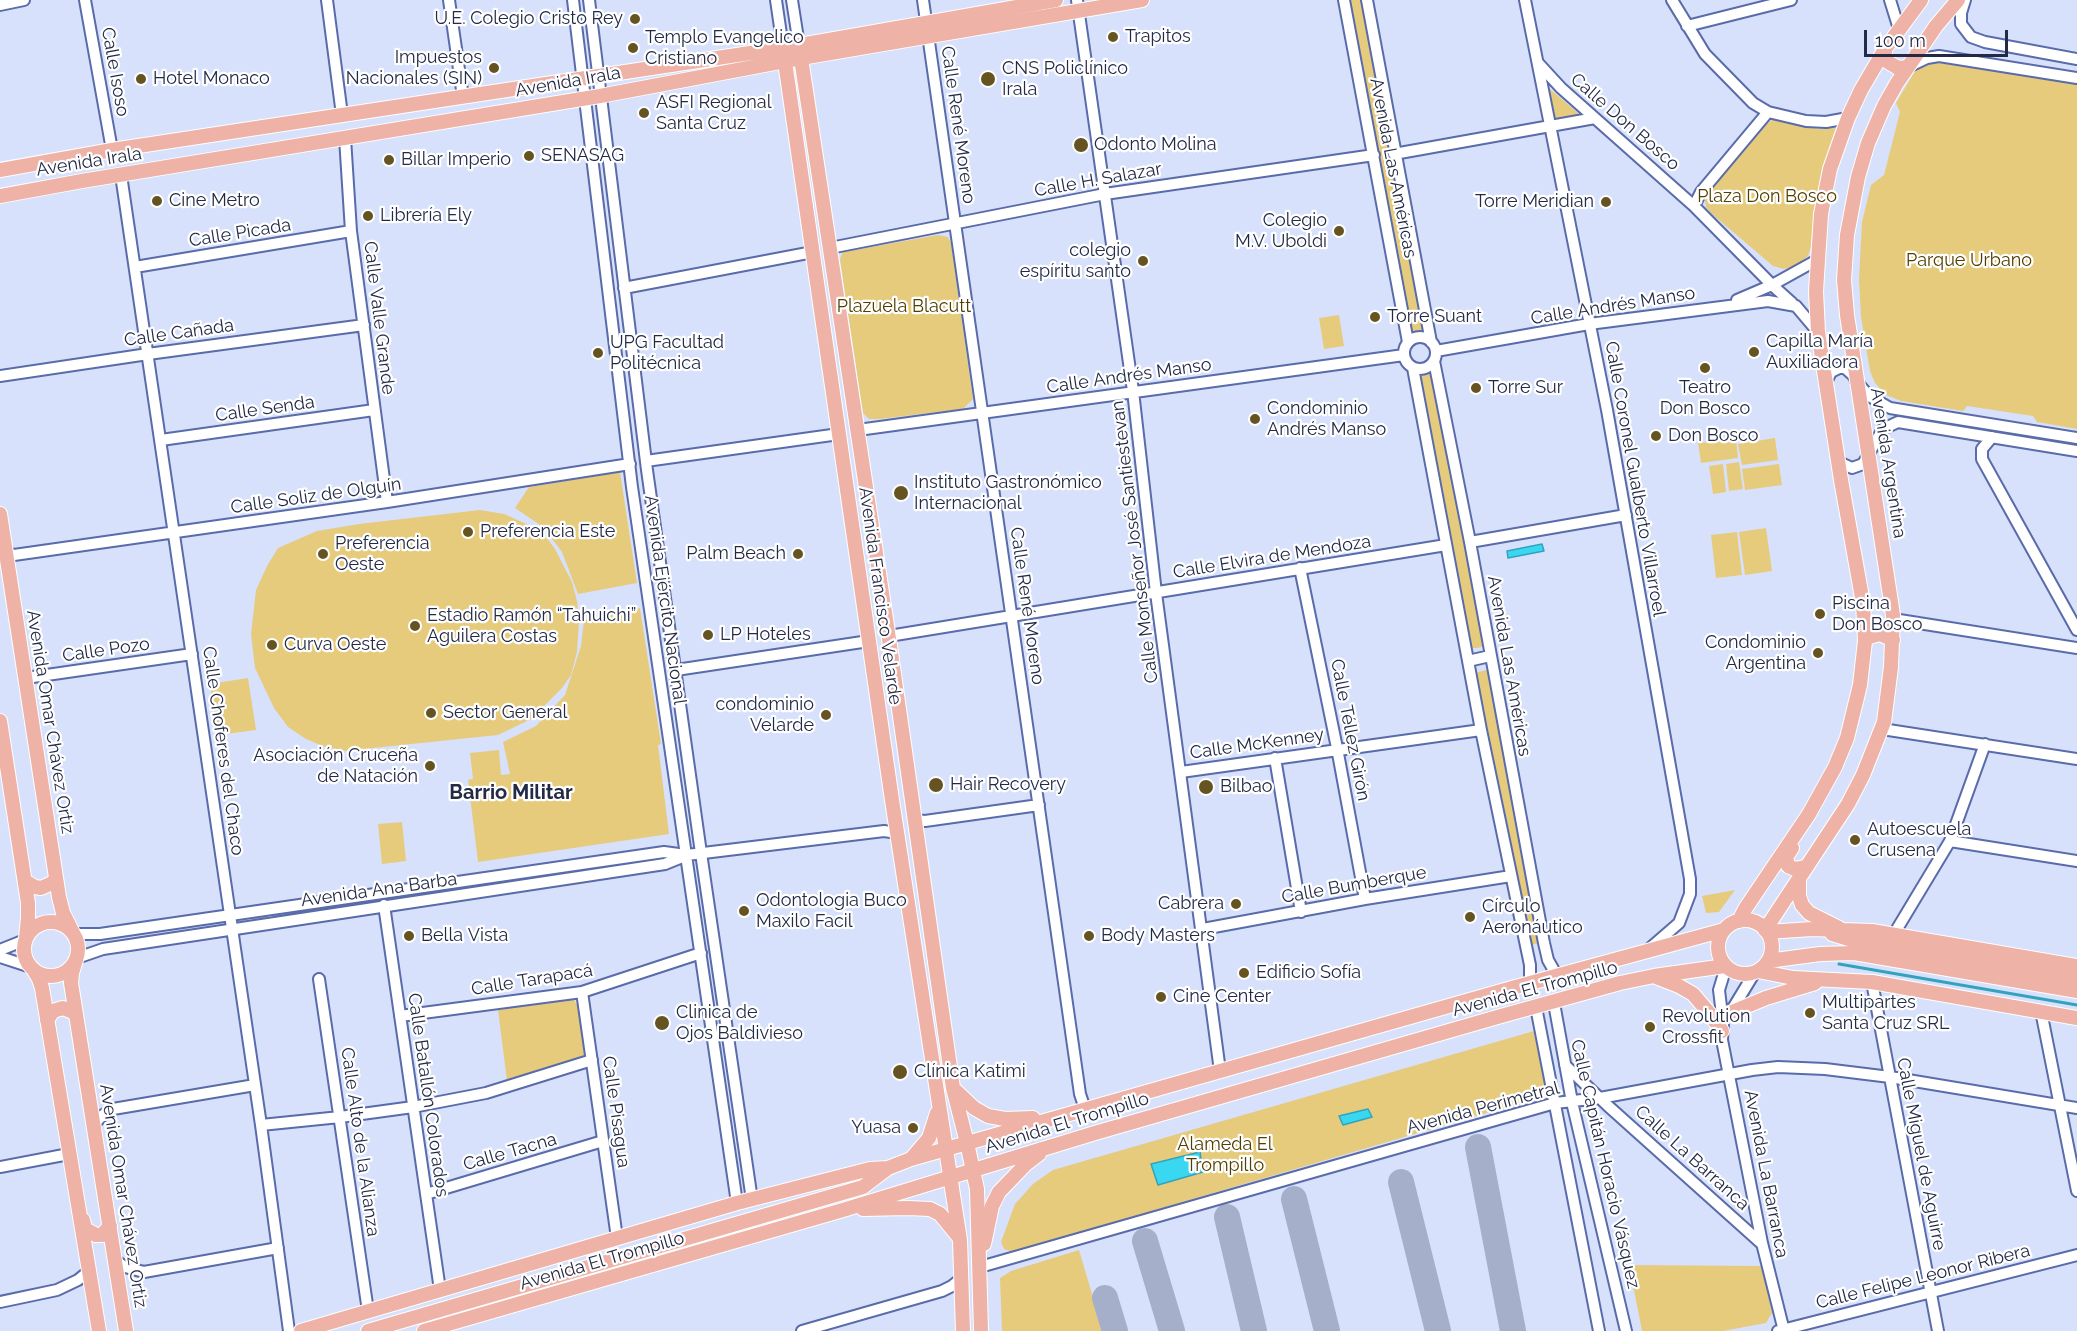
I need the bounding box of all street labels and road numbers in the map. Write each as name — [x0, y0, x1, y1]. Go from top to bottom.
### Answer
street label: Calle Isoso — [97, 26, 133, 118]
street label: Calle René Moreno — [936, 45, 980, 205]
street label: Avenida Irala — [514, 62, 622, 102]
street label: Calle Don Bosco — [1566, 69, 1684, 175]
street label: Avenida Las Américas — [1365, 76, 1421, 260]
street label: Avenida Irala — [35, 143, 143, 181]
street label: Calle H. Salazar — [1033, 158, 1163, 202]
street label: Calle Picada — [187, 214, 293, 252]
street label: Calle Valle Grande — [359, 240, 399, 396]
street label: Calle Andrés Manso — [1529, 282, 1697, 330]
street label: Calle Cañada — [123, 315, 235, 351]
street label: Calle Coronel Gualberto Villarroel — [1600, 340, 1670, 618]
street label: Calle Andrés Manso — [1045, 354, 1213, 398]
street label: Avenida Argentina — [1865, 386, 1911, 540]
street label: Calle Senda — [214, 391, 316, 427]
street label: Calle Monseñor José Santiestevan — [1107, 399, 1163, 685]
street label: Calle Soliz de Olguín — [229, 473, 403, 519]
street label: Avenida Francisco Velarde — [854, 486, 906, 706]
street label: Avenida Ejército Nacional — [640, 494, 690, 706]
street label: Calle René Moreno — [1005, 526, 1049, 686]
street label: Calle Elvira de Mendoza — [1171, 531, 1373, 583]
street label: Avenida Las Américas — [1482, 574, 1536, 758]
street label: Avenida Omar Chávez Ortiz — [22, 609, 78, 835]
street label: Calle Pozo — [61, 633, 151, 667]
street label: Calle Choferes del Chaco — [198, 645, 248, 857]
street label: Calle Téllez Girón — [1326, 657, 1374, 803]
street label: Calle McKenney — [1189, 724, 1325, 764]
street label: Calle Bumberque — [1280, 862, 1428, 908]
street label: Avenida Ana Barba — [300, 868, 458, 912]
street label: Avenida El Trompillo — [1450, 957, 1620, 1021]
street label: Calle Tarapacá — [470, 960, 594, 1000]
street label: Calle Batallón Colorados — [403, 992, 453, 1198]
street label: Calle Capitán Horacio Vásquez — [1566, 1037, 1644, 1291]
street label: Calle Alto de la Alianza — [336, 1046, 384, 1238]
street label: Calle Pisagua — [597, 1055, 635, 1169]
street label: Calle Miguel de Aguirre — [1892, 1056, 1950, 1252]
street label: Avenida Perimetral — [1404, 1077, 1562, 1139]
street label: Avenida Omar Chávez Ortiz — [95, 1083, 151, 1309]
street label: Avenida El Trompillo — [983, 1088, 1151, 1158]
street label: Avenida La Barranca — [1739, 1088, 1793, 1260]
street label: Calle La Barranca — [1630, 1101, 1754, 1215]
street label: Calle Tacna — [461, 1128, 559, 1176]
street label: Avenida El Trompillo — [517, 1227, 687, 1295]
street label: Calle Felipe Leonor Ribera — [1814, 1240, 2032, 1314]

